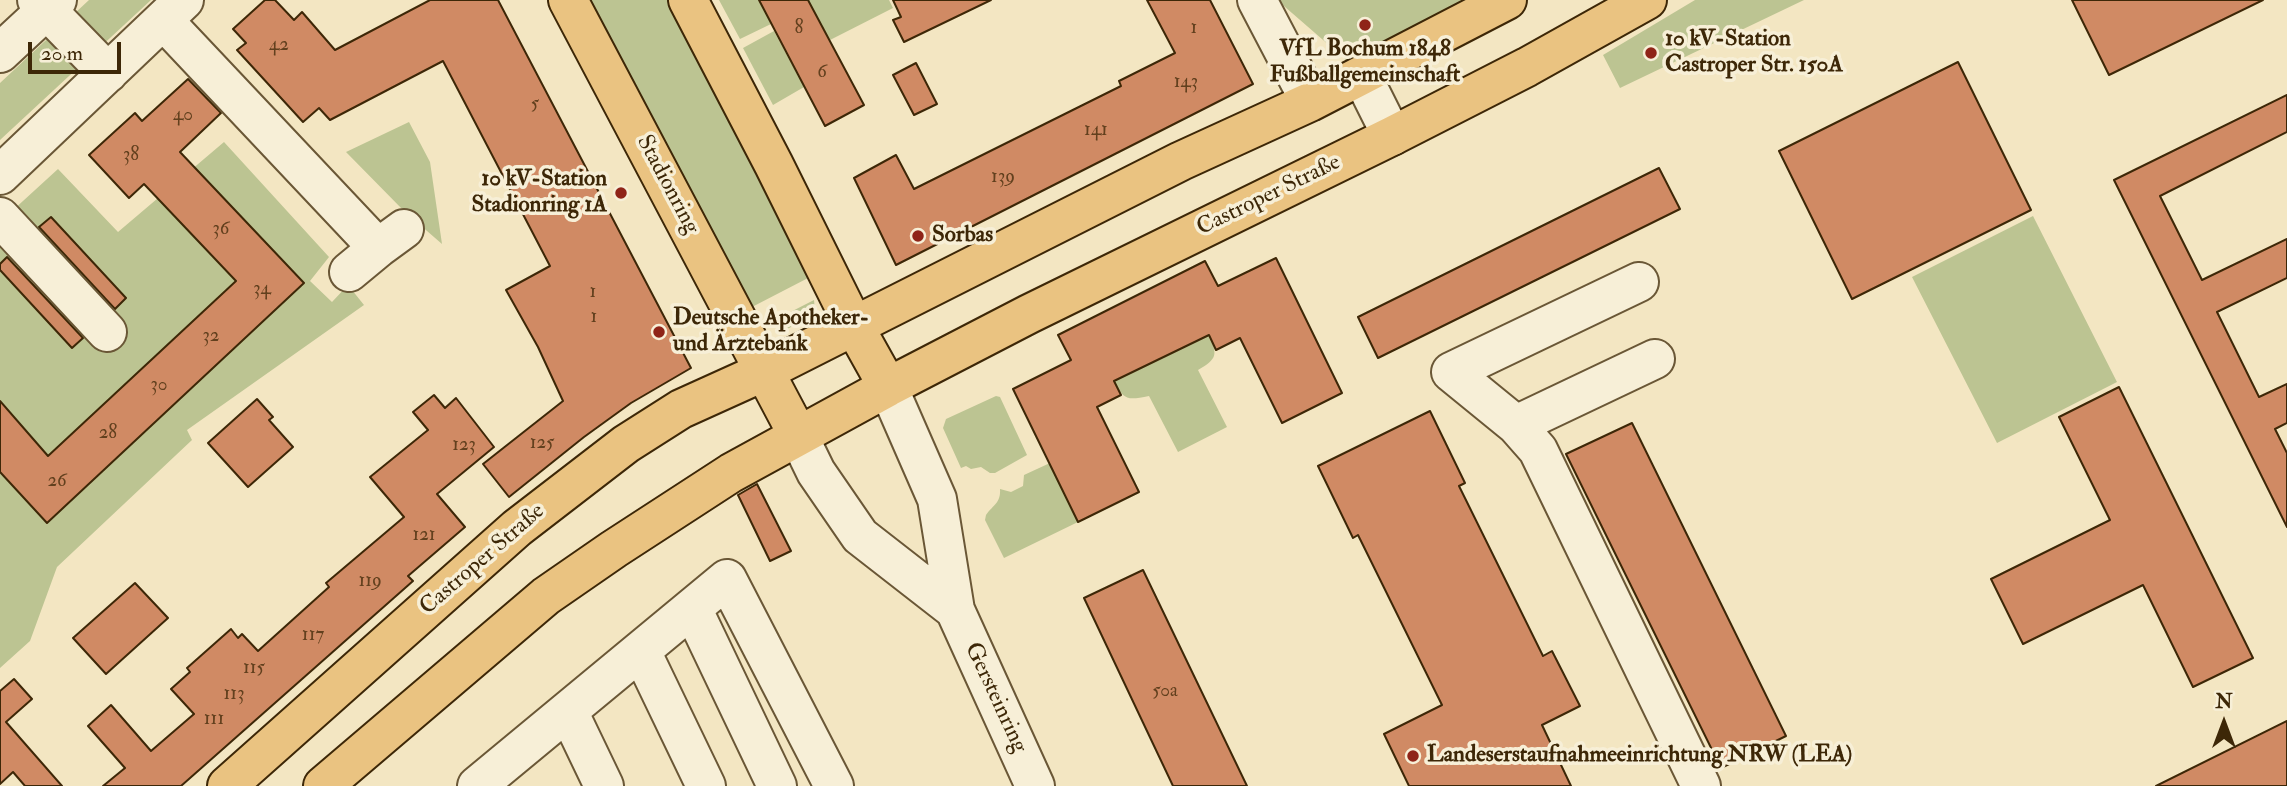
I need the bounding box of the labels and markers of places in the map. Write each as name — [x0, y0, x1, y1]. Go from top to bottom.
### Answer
marker: VfL Bochum 1848 Fußballgemeinschaft — [1357, 17, 1373, 33]
place label: 10 kV-Station Castroper Str. 150A — [1665, 26, 1843, 80]
place label: VfL Bochum 1848 Fußballgemeinschaft — [1270, 36, 1460, 90]
marker: 10 kV-Station Castroper Str. 150A — [1643, 45, 1659, 61]
place label: 10 kV-Station Stadionring 1A — [472, 166, 607, 220]
marker: 10 kV-Station Stadionring 1A — [613, 185, 629, 201]
place label: Sorbas — [932, 222, 993, 250]
marker: Sorbas — [910, 228, 926, 244]
place label: Deutsche Apotheker- und Ärztebank — [673, 305, 869, 359]
marker: Deutsche Apotheker- und Ärztebank — [651, 324, 667, 340]
place label: Landeserstaufnahmeeinrichtung NRW (LEA) — [1427, 742, 1852, 770]
marker: Landeserstaufnahmeeinrichtung NRW (LEA) — [1405, 748, 1421, 764]

